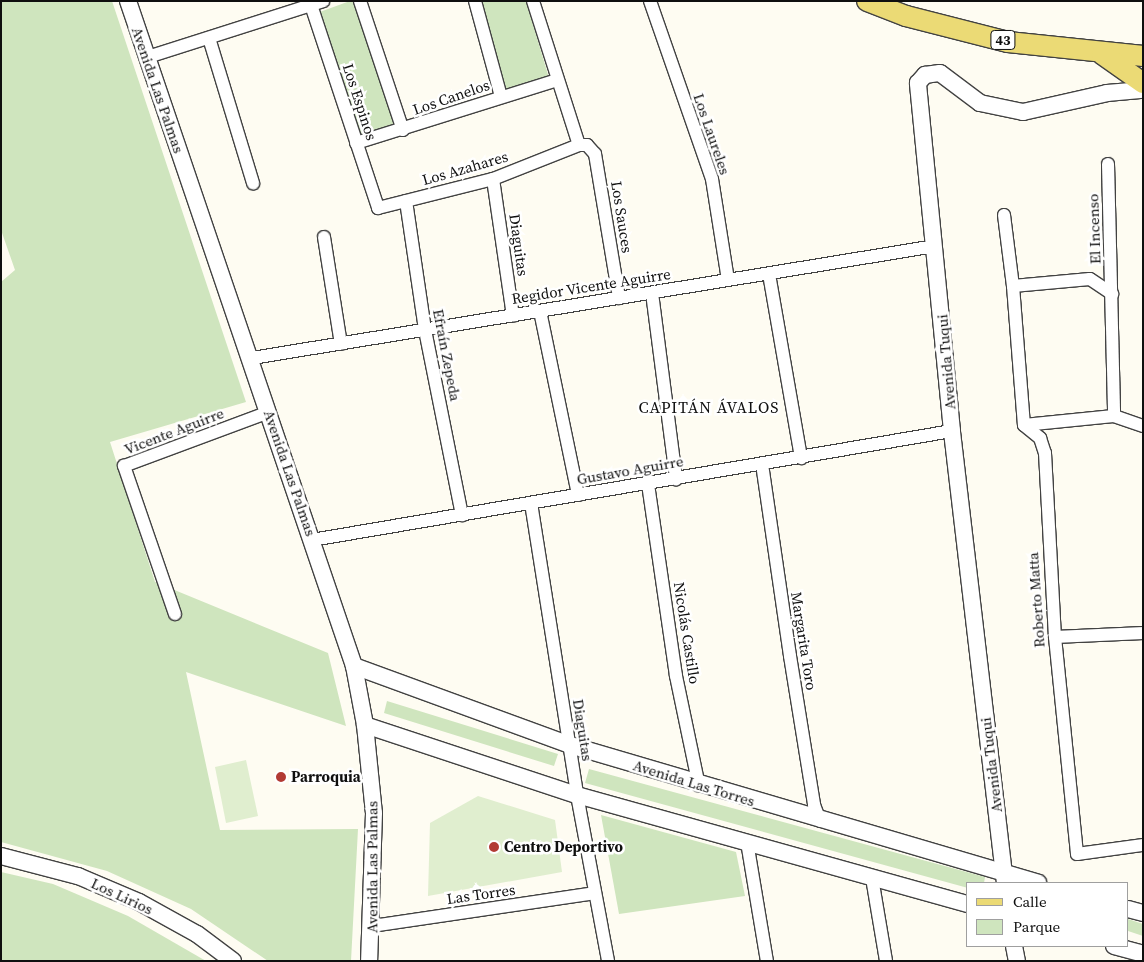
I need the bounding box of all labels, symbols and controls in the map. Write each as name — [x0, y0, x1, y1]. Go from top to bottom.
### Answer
street label: Avenida Las Palmas — [128, 25, 188, 155]
road number: 43 — [989, 28, 1017, 52]
street label: Los Espinos — [339, 61, 381, 143]
street label: Los Canelos — [410, 75, 492, 119]
street label: Los Laureles — [690, 91, 734, 177]
street label: Los Azahares — [420, 147, 510, 189]
street label: Los Sauces — [607, 180, 637, 254]
street label: El Incenso — [1084, 193, 1104, 265]
street label: Diaguitas — [506, 213, 532, 277]
street label: Regidor Vicente Aguirre — [510, 264, 672, 308]
street label: Efraín Zepeda — [429, 307, 465, 403]
street label: Avenida Tuqui — [933, 313, 959, 411]
district label: CAPITÁN ÁVALOS — [637, 397, 781, 417]
street label: Vicente Aguirre — [122, 404, 226, 458]
street label: Avenida Las Palmas — [260, 408, 320, 538]
street label: Gustavo Aguirre — [575, 452, 685, 488]
street label: Roberto Matta — [1024, 552, 1048, 648]
street label: Nicolás Castillo — [670, 581, 704, 685]
street label: Margarita Toro — [787, 590, 821, 692]
street label: Diaguitas — [569, 698, 597, 762]
street label: Avenida Tuqui — [976, 716, 1006, 814]
street label: Avenida Las Torres — [631, 756, 757, 810]
place label: Parroquia — [291, 768, 361, 786]
marker: Parroquia — [275, 771, 287, 783]
street label: Avenida Las Palmas — [363, 801, 381, 933]
place label: Centro Deportivo — [504, 838, 623, 856]
marker: Centro Deportivo — [488, 841, 500, 853]
street label: Los Lirios — [88, 874, 156, 918]
street label: Las Torres — [445, 880, 517, 908]
legend — [966, 882, 1129, 947]
text: Calle — [1013, 891, 1047, 912]
text: Parque — [1013, 916, 1060, 937]

